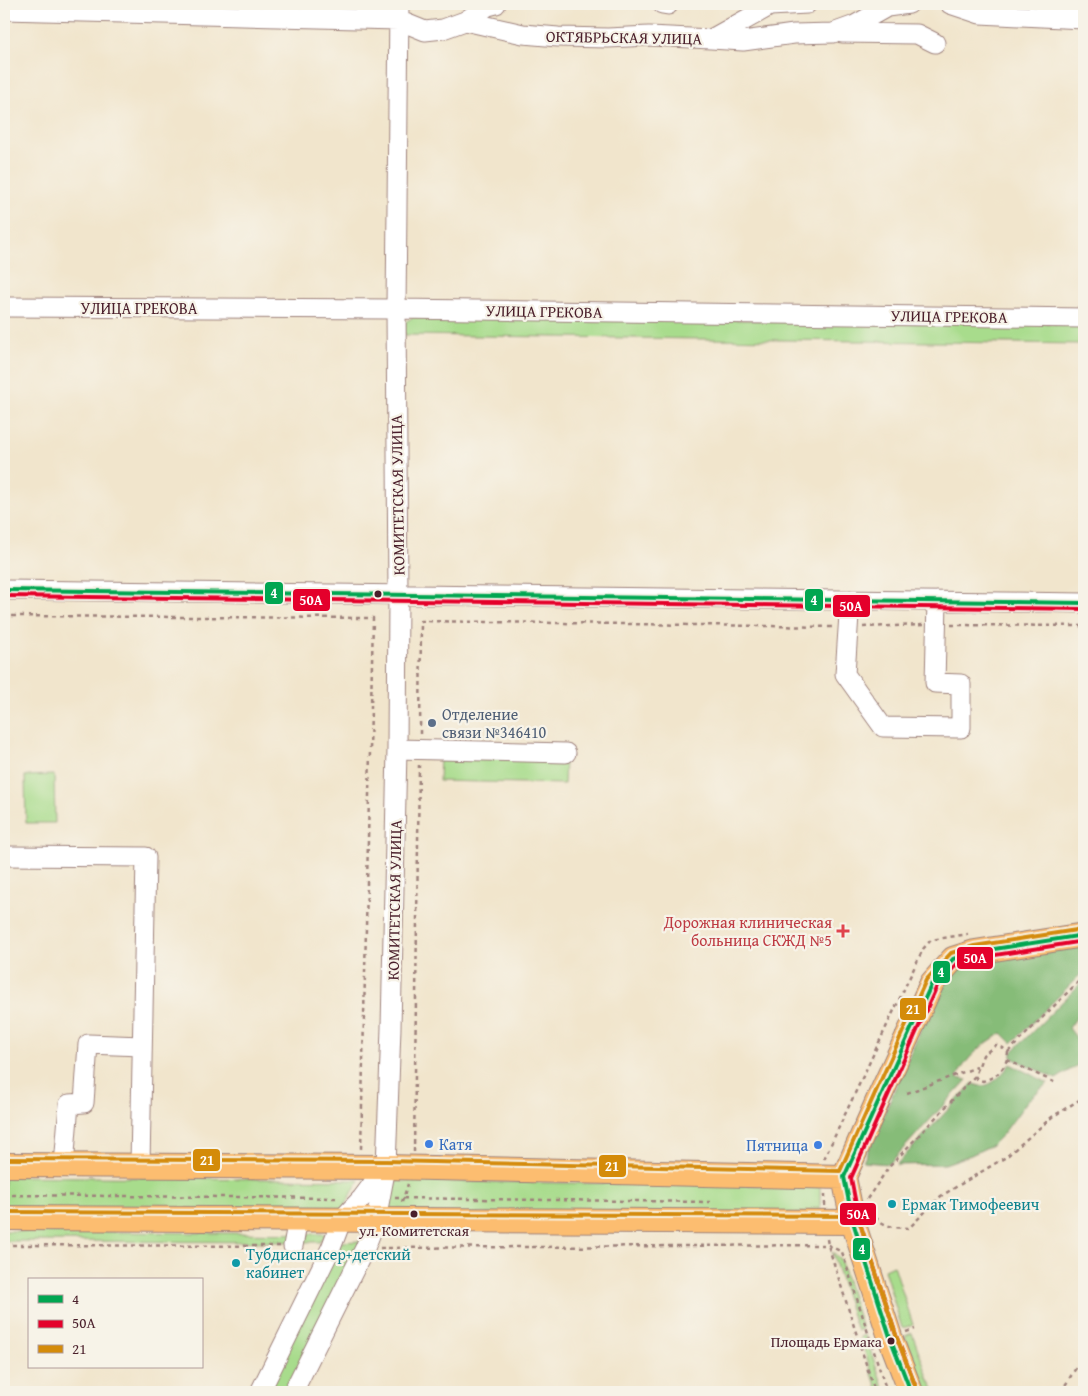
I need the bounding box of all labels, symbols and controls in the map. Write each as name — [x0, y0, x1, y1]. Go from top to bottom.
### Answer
street label: ОКТЯБРЬСКАЯ УЛИЦА — [546, 24, 703, 50]
street label: УЛИЦА ГРЕКОВА — [81, 296, 198, 320]
street label: УЛИЦА ГРЕКОВА — [485, 298, 603, 324]
street label: УЛИЦА ГРЕКОВА — [890, 303, 1008, 329]
street label: КОМИТЕТСКАЯ УЛИЦА — [384, 414, 410, 576]
line badge: 4 — [264, 581, 284, 605]
text: 4 — [270, 583, 278, 603]
line badge: 50А — [292, 588, 331, 612]
line badge: 4 — [804, 588, 824, 612]
unlabelled marker — [373, 589, 383, 599]
text: 50А — [299, 590, 323, 610]
text: 4 — [810, 590, 818, 610]
line badge: 50А — [832, 594, 871, 618]
text: 50А — [839, 596, 863, 616]
place label: Отделение связи №346410 — [442, 702, 547, 744]
marker: Отделение связи №346410 — [426, 717, 438, 729]
street label: КОМИТЕТСКАЯ УЛИЦА — [381, 819, 407, 981]
place label: Дорожная клиническая больница СКЖД №5 — [663, 910, 832, 952]
marker: Дорожная клиническая больница СКЖД №5 — [836, 924, 850, 938]
line badge: 50А — [956, 946, 994, 970]
text: 50А — [963, 948, 987, 968]
line badge: 4 — [932, 960, 951, 984]
text: 4 — [937, 962, 945, 982]
line badge: 21 — [899, 997, 927, 1021]
text: 21 — [906, 999, 920, 1019]
place label: Катя — [439, 1132, 472, 1156]
place label: Пятница — [746, 1133, 808, 1157]
marker: Катя — [423, 1138, 435, 1150]
marker: Пятница — [812, 1139, 824, 1151]
line badge: 21 — [192, 1148, 221, 1172]
text: 21 — [200, 1150, 214, 1170]
line badge: 21 — [598, 1154, 627, 1178]
text: 21 — [605, 1156, 619, 1176]
place label: Ермак Тимофеевич — [902, 1192, 1040, 1216]
marker: Ермак Тимофеевич — [886, 1198, 898, 1210]
line badge: 50А — [839, 1202, 877, 1226]
text: 50А — [846, 1204, 870, 1224]
marker: ул. Комитетская — [409, 1209, 419, 1219]
place label: ул. Комитетская — [358, 1220, 469, 1241]
line badge: 4 — [852, 1237, 871, 1261]
text: 4 — [858, 1239, 866, 1259]
place label: Тубдиспансер+детский кабинет — [246, 1242, 411, 1284]
marker: Тубдиспансер+детский кабинет — [230, 1257, 242, 1269]
legend — [28, 1278, 202, 1368]
text: 4 — [72, 1288, 79, 1309]
text: 50А — [72, 1312, 96, 1333]
place label: Площадь Ермака — [771, 1331, 883, 1352]
marker: Площадь Ермака — [886, 1336, 896, 1346]
text: 21 — [72, 1338, 86, 1359]

